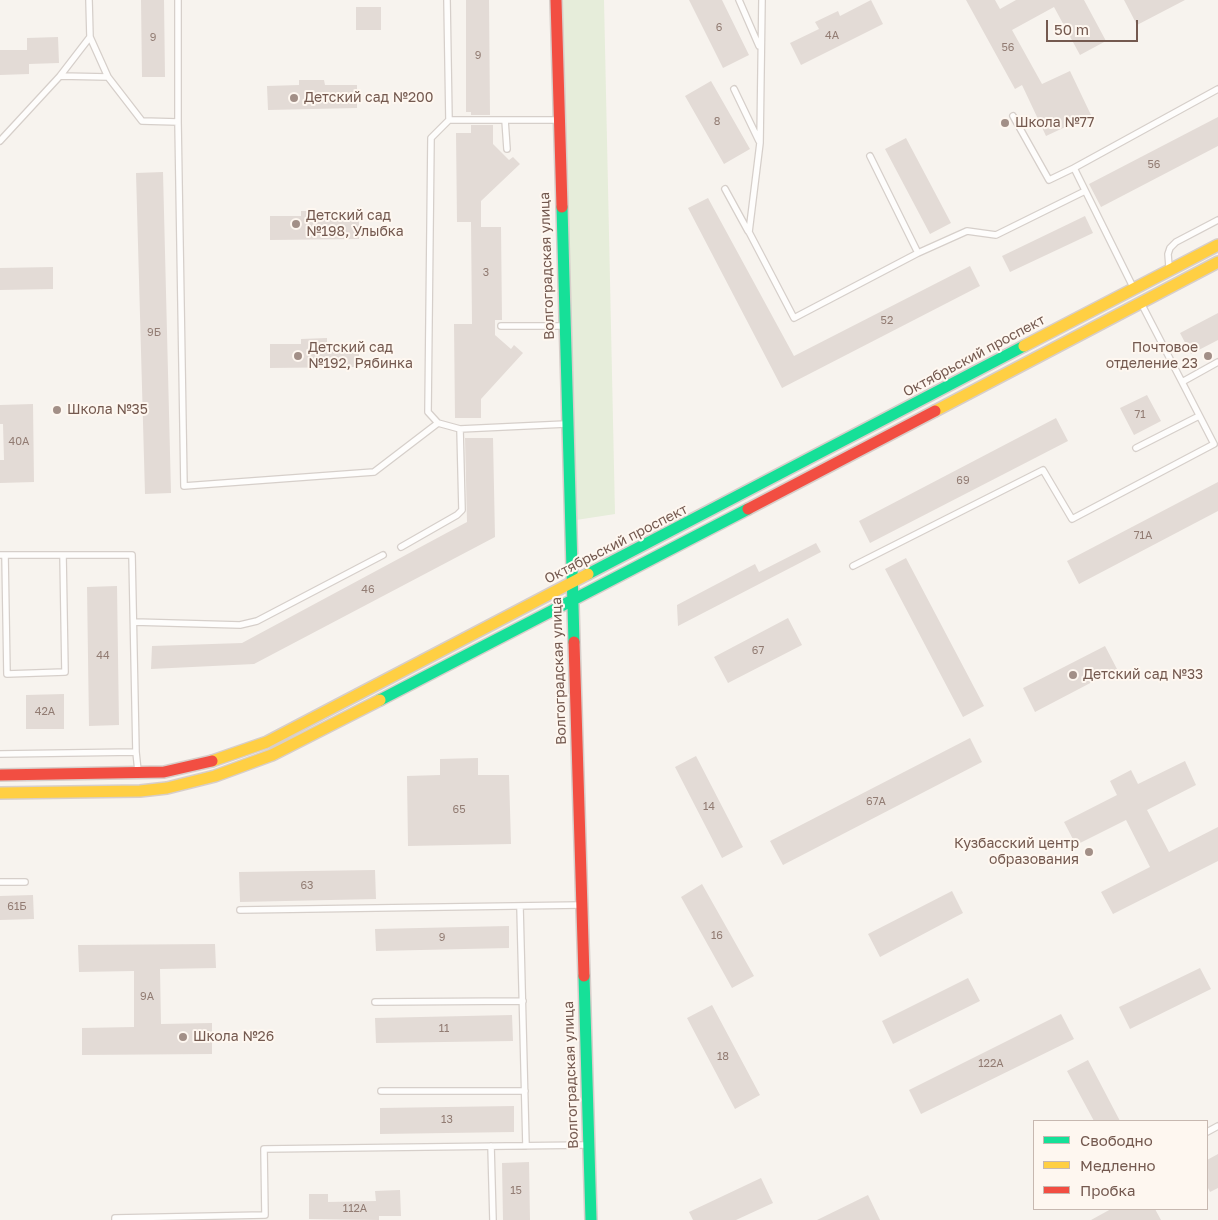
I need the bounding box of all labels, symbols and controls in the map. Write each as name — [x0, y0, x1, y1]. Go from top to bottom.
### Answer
scale bar — [1048, 10, 1140, 42]
text: 50 m — [1054, 20, 1089, 38]
house number: 6 — [716, 21, 722, 35]
house number: 4А — [825, 29, 839, 43]
house number: 9 — [150, 31, 156, 45]
house number: 56 — [1001, 41, 1015, 55]
house number: 9 — [475, 49, 481, 63]
place label: Детский сад №200 — [304, 90, 433, 106]
marker: Детский сад №200 — [288, 92, 300, 104]
house number: 8 — [714, 115, 720, 129]
place label: Школа №77 — [1015, 115, 1094, 131]
marker: Школа №77 — [999, 117, 1011, 129]
house number: 56 — [1147, 158, 1161, 172]
street label: Волгоградская улица — [536, 192, 558, 340]
place label: Детский сад №198, Улыбка — [306, 208, 404, 240]
marker: Детский сад №198, Улыбка — [290, 218, 302, 230]
house number: 3 — [483, 266, 489, 280]
street label: Октябрьский проспект — [900, 311, 1048, 401]
house number: 52 — [881, 314, 893, 328]
house number: 9Б — [147, 326, 161, 340]
place label: Детский сад №192, Рябинка — [308, 340, 413, 372]
place label: Почтовое отделение 23 — [1106, 340, 1198, 372]
marker: Детский сад №192, Рябинка — [292, 350, 304, 362]
marker: Почтовое отделение 23 — [1202, 350, 1214, 362]
place label: Школа №35 — [67, 402, 148, 418]
marker: Школа №35 — [51, 404, 63, 416]
house number: 71 — [1134, 408, 1146, 422]
house number: 40А — [9, 435, 29, 449]
house number: 69 — [956, 474, 970, 488]
street label: Октябрьский проспект — [542, 501, 690, 587]
house number: 71А — [1134, 529, 1152, 543]
house number: 46 — [361, 583, 375, 597]
street label: Волгоградская улица — [548, 597, 570, 745]
house number: 67 — [752, 644, 764, 658]
house number: 44 — [96, 649, 110, 663]
place label: Детский сад №33 — [1083, 667, 1203, 683]
marker: Детский сад №33 — [1067, 669, 1079, 681]
house number: 42А — [35, 705, 55, 719]
house number: 67А — [866, 795, 886, 809]
house number: 14 — [703, 800, 715, 814]
house number: 65 — [452, 803, 466, 817]
place label: Кузбасский центр образования — [954, 836, 1079, 869]
marker: Кузбасский центр образования — [1083, 846, 1095, 858]
house number: 63 — [300, 879, 314, 893]
house number: 61Б — [7, 900, 27, 914]
house number: 16 — [711, 929, 723, 943]
house number: 9 — [439, 931, 445, 945]
house number: 9А — [140, 990, 154, 1004]
street label: Волгоградская улица — [560, 1001, 582, 1149]
house number: 11 — [439, 1022, 449, 1036]
place label: Школа №26 — [193, 1029, 274, 1045]
marker: Школа №26 — [177, 1031, 189, 1043]
house number: 18 — [717, 1050, 729, 1064]
house number: 122А — [978, 1057, 1004, 1071]
house number: 13 — [441, 1113, 453, 1127]
legend — [1033, 1120, 1208, 1210]
text: Свободно — [1080, 1131, 1153, 1149]
text: Медленно — [1080, 1156, 1156, 1174]
text: Пробка — [1080, 1181, 1135, 1199]
house number: 15 — [510, 1184, 522, 1198]
house number: 112А — [343, 1202, 367, 1216]

